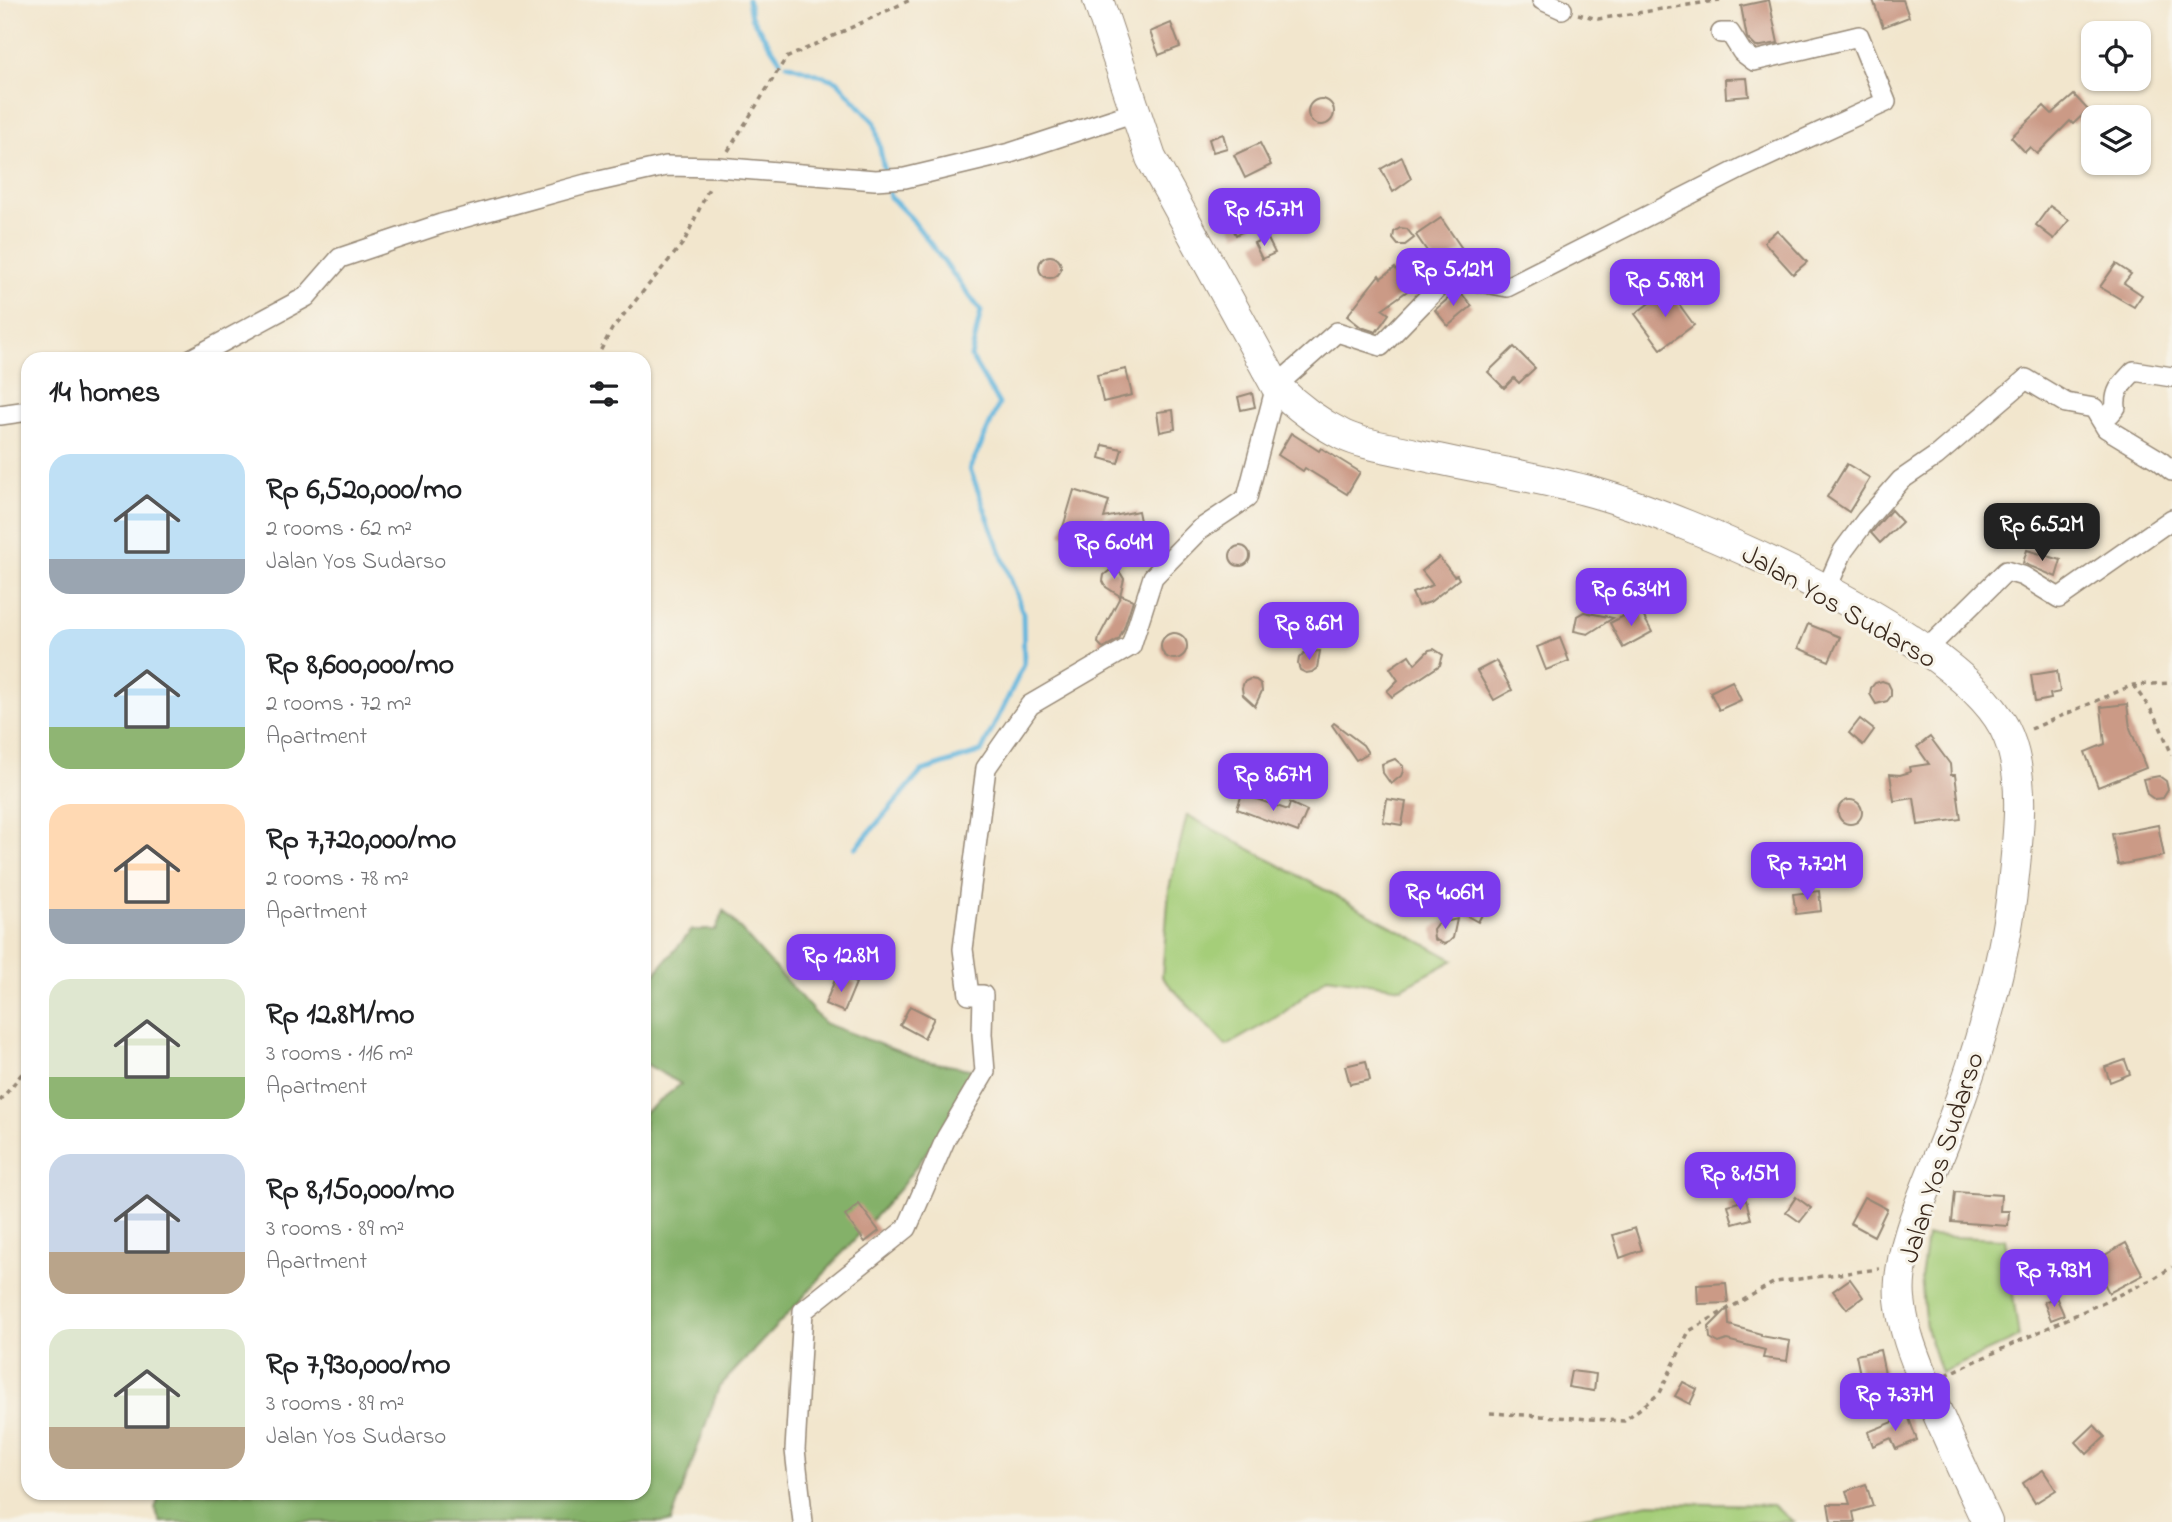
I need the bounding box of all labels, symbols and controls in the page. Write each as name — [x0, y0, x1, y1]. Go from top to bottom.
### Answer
map controls — [2081, 21, 2151, 175]
button: locate — [2081, 21, 2151, 91]
button: layers — [2081, 105, 2151, 175]
pin: Rp 15.7M — [1192, 188, 1336, 248]
text: Rp 15.7M — [1224, 194, 1304, 227]
pin: Rp 5.12M — [1381, 248, 1525, 308]
text: Rp 5.12M — [1412, 254, 1494, 287]
pin: Rp 5.98M — [1593, 260, 1737, 319]
text: Rp 5.98M — [1626, 265, 1704, 298]
text: 14 homes — [49, 372, 160, 416]
icon: filters — [585, 375, 623, 413]
text: Rp 6,520,000/mo — [266, 469, 462, 513]
icon: home — [105, 482, 189, 566]
pin: Rp 6.52M — [1970, 504, 2114, 563]
text: Rp 6.52M — [2000, 509, 2084, 542]
text: 2 rooms · 62 m² — [266, 513, 412, 546]
pin: Rp 6.04M — [1042, 522, 1186, 581]
text: Rp 6.04M — [1074, 527, 1154, 560]
street label: Jalan Yos Sudarso — [1733, 535, 1944, 681]
text: Jalan Yos Sudarso — [266, 546, 446, 579]
pin: Rp 6.34M — [1559, 568, 1703, 628]
text: Rp 6.34M — [1592, 574, 1670, 607]
pin: Rp 8.6M — [1244, 602, 1374, 662]
text: Rp 8.6M — [1275, 608, 1343, 641]
text: Rp 8,600,000/mo — [266, 644, 454, 688]
icon: home — [105, 657, 189, 741]
text: 2 rooms · 72 m² — [266, 688, 412, 721]
text: Apartment — [266, 721, 367, 754]
pin: Rp 8.67M — [1201, 754, 1345, 813]
text: Rp 8.67M — [1234, 759, 1312, 792]
text: Rp 7,720,000/mo — [266, 819, 456, 863]
icon: home — [105, 832, 189, 916]
pin: Rp 7.72M — [1735, 842, 1879, 902]
text: Rp 7.72M — [1767, 848, 1847, 881]
text: 2 rooms · 78 m² — [266, 863, 409, 896]
pin: Rp 4.06M — [1373, 872, 1517, 931]
text: Rp 4.06M — [1405, 877, 1485, 910]
text: Apartment — [266, 896, 367, 929]
pin: Rp 12.8M — [769, 934, 913, 994]
text: Rp 12.8M — [802, 940, 880, 973]
text: Rp 12.8M/mo — [266, 994, 415, 1038]
icon: home — [105, 1007, 189, 1091]
text: 3 rooms · 116 m² — [266, 1038, 413, 1071]
street label: Jalan Yos Sudarso — [1890, 1047, 1997, 1269]
text: Apartment — [266, 1071, 367, 1104]
pin: Rp 8.15M — [1668, 1152, 1812, 1212]
text: Rp 8.15M — [1701, 1158, 1779, 1191]
text: Rp 8,150,000/mo — [266, 1169, 455, 1213]
icon: home — [105, 1182, 189, 1266]
text: 3 rooms · 89 m² — [266, 1213, 404, 1246]
text: Apartment — [266, 1246, 367, 1279]
pin: Rp 7.93M — [1982, 1250, 2126, 1309]
text: Rp 7.93M — [2016, 1255, 2092, 1288]
text: Rp 7,930,000/mo — [266, 1344, 451, 1388]
icon: home — [105, 1357, 189, 1441]
pin: Rp 7.37M — [1823, 1374, 1967, 1433]
text: Rp 7.37M — [1856, 1379, 1934, 1412]
text: 3 rooms · 89 m² — [266, 1388, 404, 1421]
text: Jalan Yos Sudarso — [266, 1421, 446, 1454]

